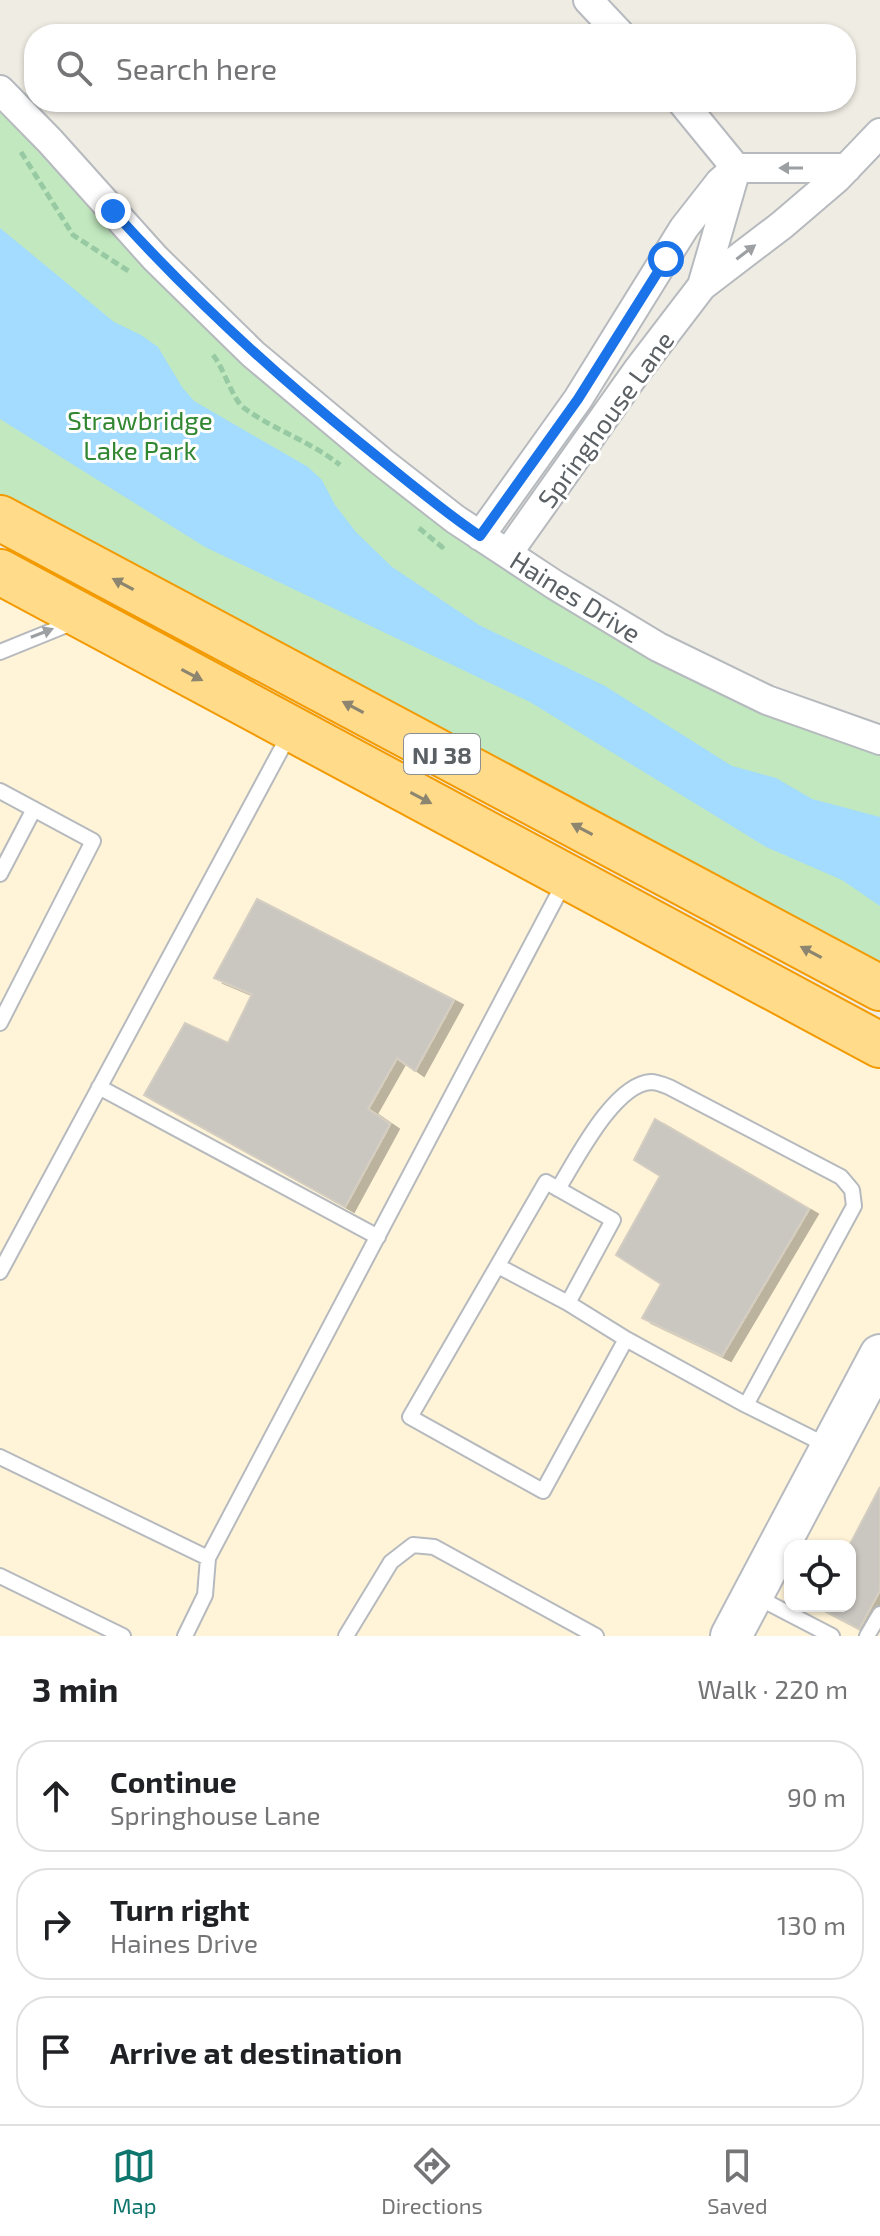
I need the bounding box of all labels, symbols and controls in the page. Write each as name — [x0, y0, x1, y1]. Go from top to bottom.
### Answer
search box — [24, 24, 856, 112]
icon: search — [52, 46, 96, 90]
text: Search here — [116, 50, 277, 86]
one-way arrow — [778, 162, 803, 174]
route end — [95, 193, 131, 229]
route start — [648, 241, 684, 277]
one-way arrow — [736, 245, 756, 261]
street label: Springhouse Lane — [531, 325, 679, 513]
park label: Strawbridge Lake Park — [67, 404, 213, 465]
street label: Haines Drive — [505, 544, 647, 648]
one-way arrow — [112, 578, 135, 591]
one-way arrow — [30, 627, 54, 640]
one-way arrow — [181, 668, 203, 682]
one-way arrow — [341, 700, 364, 713]
road number: NJ 38 — [404, 734, 480, 774]
one-way arrow — [410, 791, 432, 805]
one-way arrow — [571, 823, 593, 837]
one-way arrow — [800, 945, 823, 958]
map controls — [784, 1540, 856, 1612]
button: locate — [784, 1540, 856, 1612]
text: 3 min — [32, 1668, 118, 1709]
text: Walk · 220 m — [697, 1673, 848, 1704]
text: Continue — [110, 1763, 237, 1799]
icon: ahead — [34, 1774, 78, 1818]
text: 90 m — [787, 1781, 846, 1812]
text: Springhouse Lane — [110, 1799, 321, 1830]
text: Turn right — [110, 1891, 250, 1927]
icon: right — [34, 1902, 78, 1946]
text: 130 m — [777, 1909, 846, 1940]
text: Haines Drive — [110, 1927, 258, 1958]
icon: arrive — [34, 2030, 78, 2074]
text: Arrive at destination — [110, 2034, 402, 2070]
tab: Map — [112, 2144, 156, 2218]
tab: Directions — [381, 2144, 483, 2218]
tab: Saved — [707, 2144, 768, 2218]

